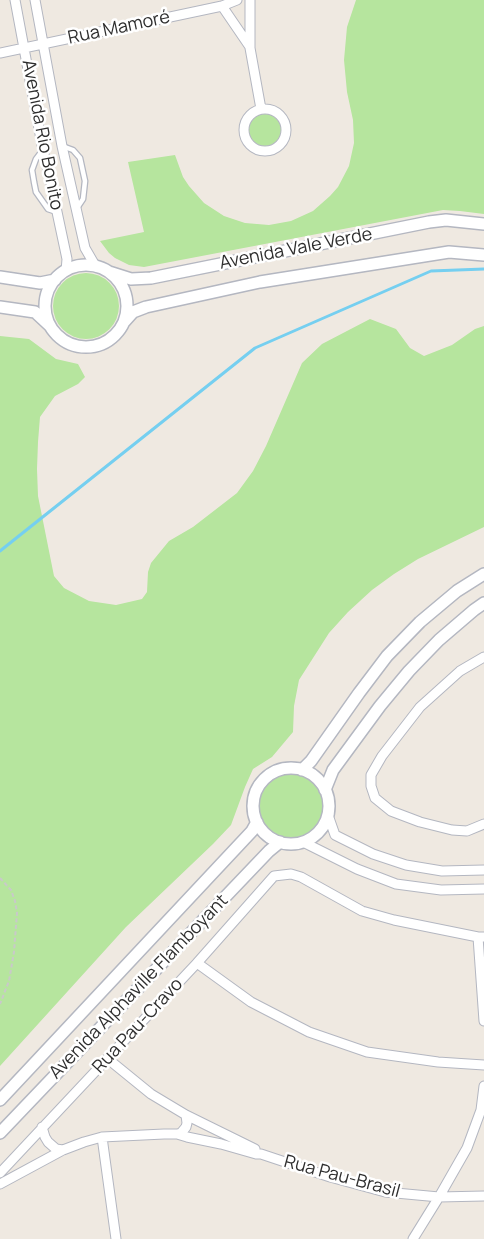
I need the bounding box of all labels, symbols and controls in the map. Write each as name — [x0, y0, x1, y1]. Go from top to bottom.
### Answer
street label: Rua Mamoré — [66, 7, 172, 49]
street label: Avenida Rio Bonito — [17, 58, 67, 212]
street label: Avenida Vale Verde — [218, 224, 374, 274]
street label: Avenida Alphaville Flamboyant — [45, 890, 233, 1084]
street label: Rua Pau-Cravo — [88, 974, 188, 1078]
street label: Rua Pau-Brasil — [282, 1151, 402, 1203]

